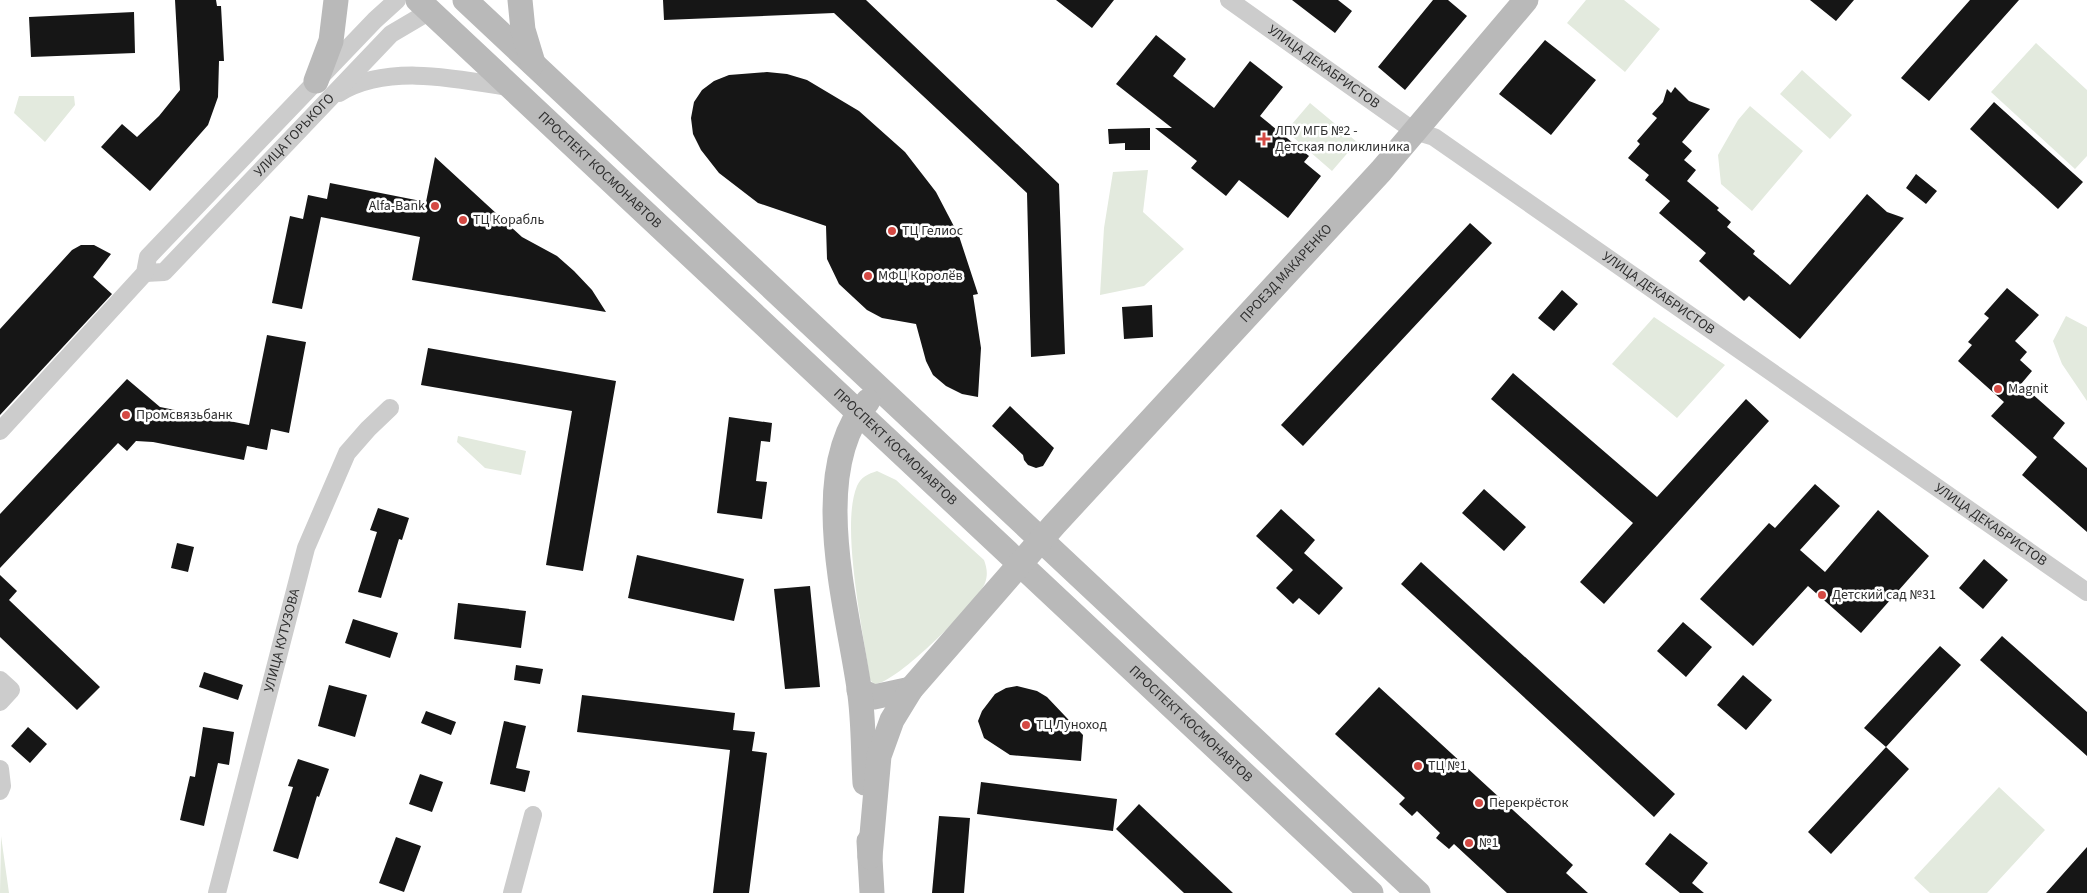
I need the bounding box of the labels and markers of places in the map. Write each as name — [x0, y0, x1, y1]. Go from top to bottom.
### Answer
place label: ЛПУ МГБ №2 - Детская поликлиника — [1275, 121, 1410, 157]
marker: ЛПУ МГБ №2 - Детская поликлиника — [1257, 132, 1271, 146]
place label: Alfa-Bank — [369, 196, 425, 216]
marker: Alfa-Bank — [429, 200, 441, 212]
place label: ТЦ Корабль — [473, 210, 544, 230]
marker: ТЦ Корабль — [457, 214, 469, 226]
place label: ТЦ Гелиос — [902, 221, 964, 241]
marker: ТЦ Гелиос — [886, 225, 898, 237]
place label: МФЦ Королёв — [878, 266, 963, 286]
marker: МФЦ Королёв — [862, 270, 874, 282]
place label: Magnit — [2008, 379, 2048, 399]
marker: Magnit — [1992, 383, 2004, 395]
place label: Промсвязьбанк — [136, 405, 233, 425]
marker: Промсвязьбанк — [120, 409, 132, 421]
place label: Детский сад №31 — [1832, 585, 1936, 605]
marker: Детский сад №31 — [1816, 589, 1828, 601]
place label: ТЦ Луноход — [1036, 715, 1107, 735]
marker: ТЦ Луноход — [1020, 719, 1032, 731]
place label: ТЦ №1 — [1428, 756, 1467, 776]
marker: ТЦ №1 — [1412, 760, 1424, 772]
place label: Перекрёсток — [1489, 793, 1568, 813]
marker: Перекрёсток — [1473, 797, 1485, 809]
place label: №1 — [1479, 833, 1499, 853]
marker: №1 — [1463, 837, 1475, 849]

